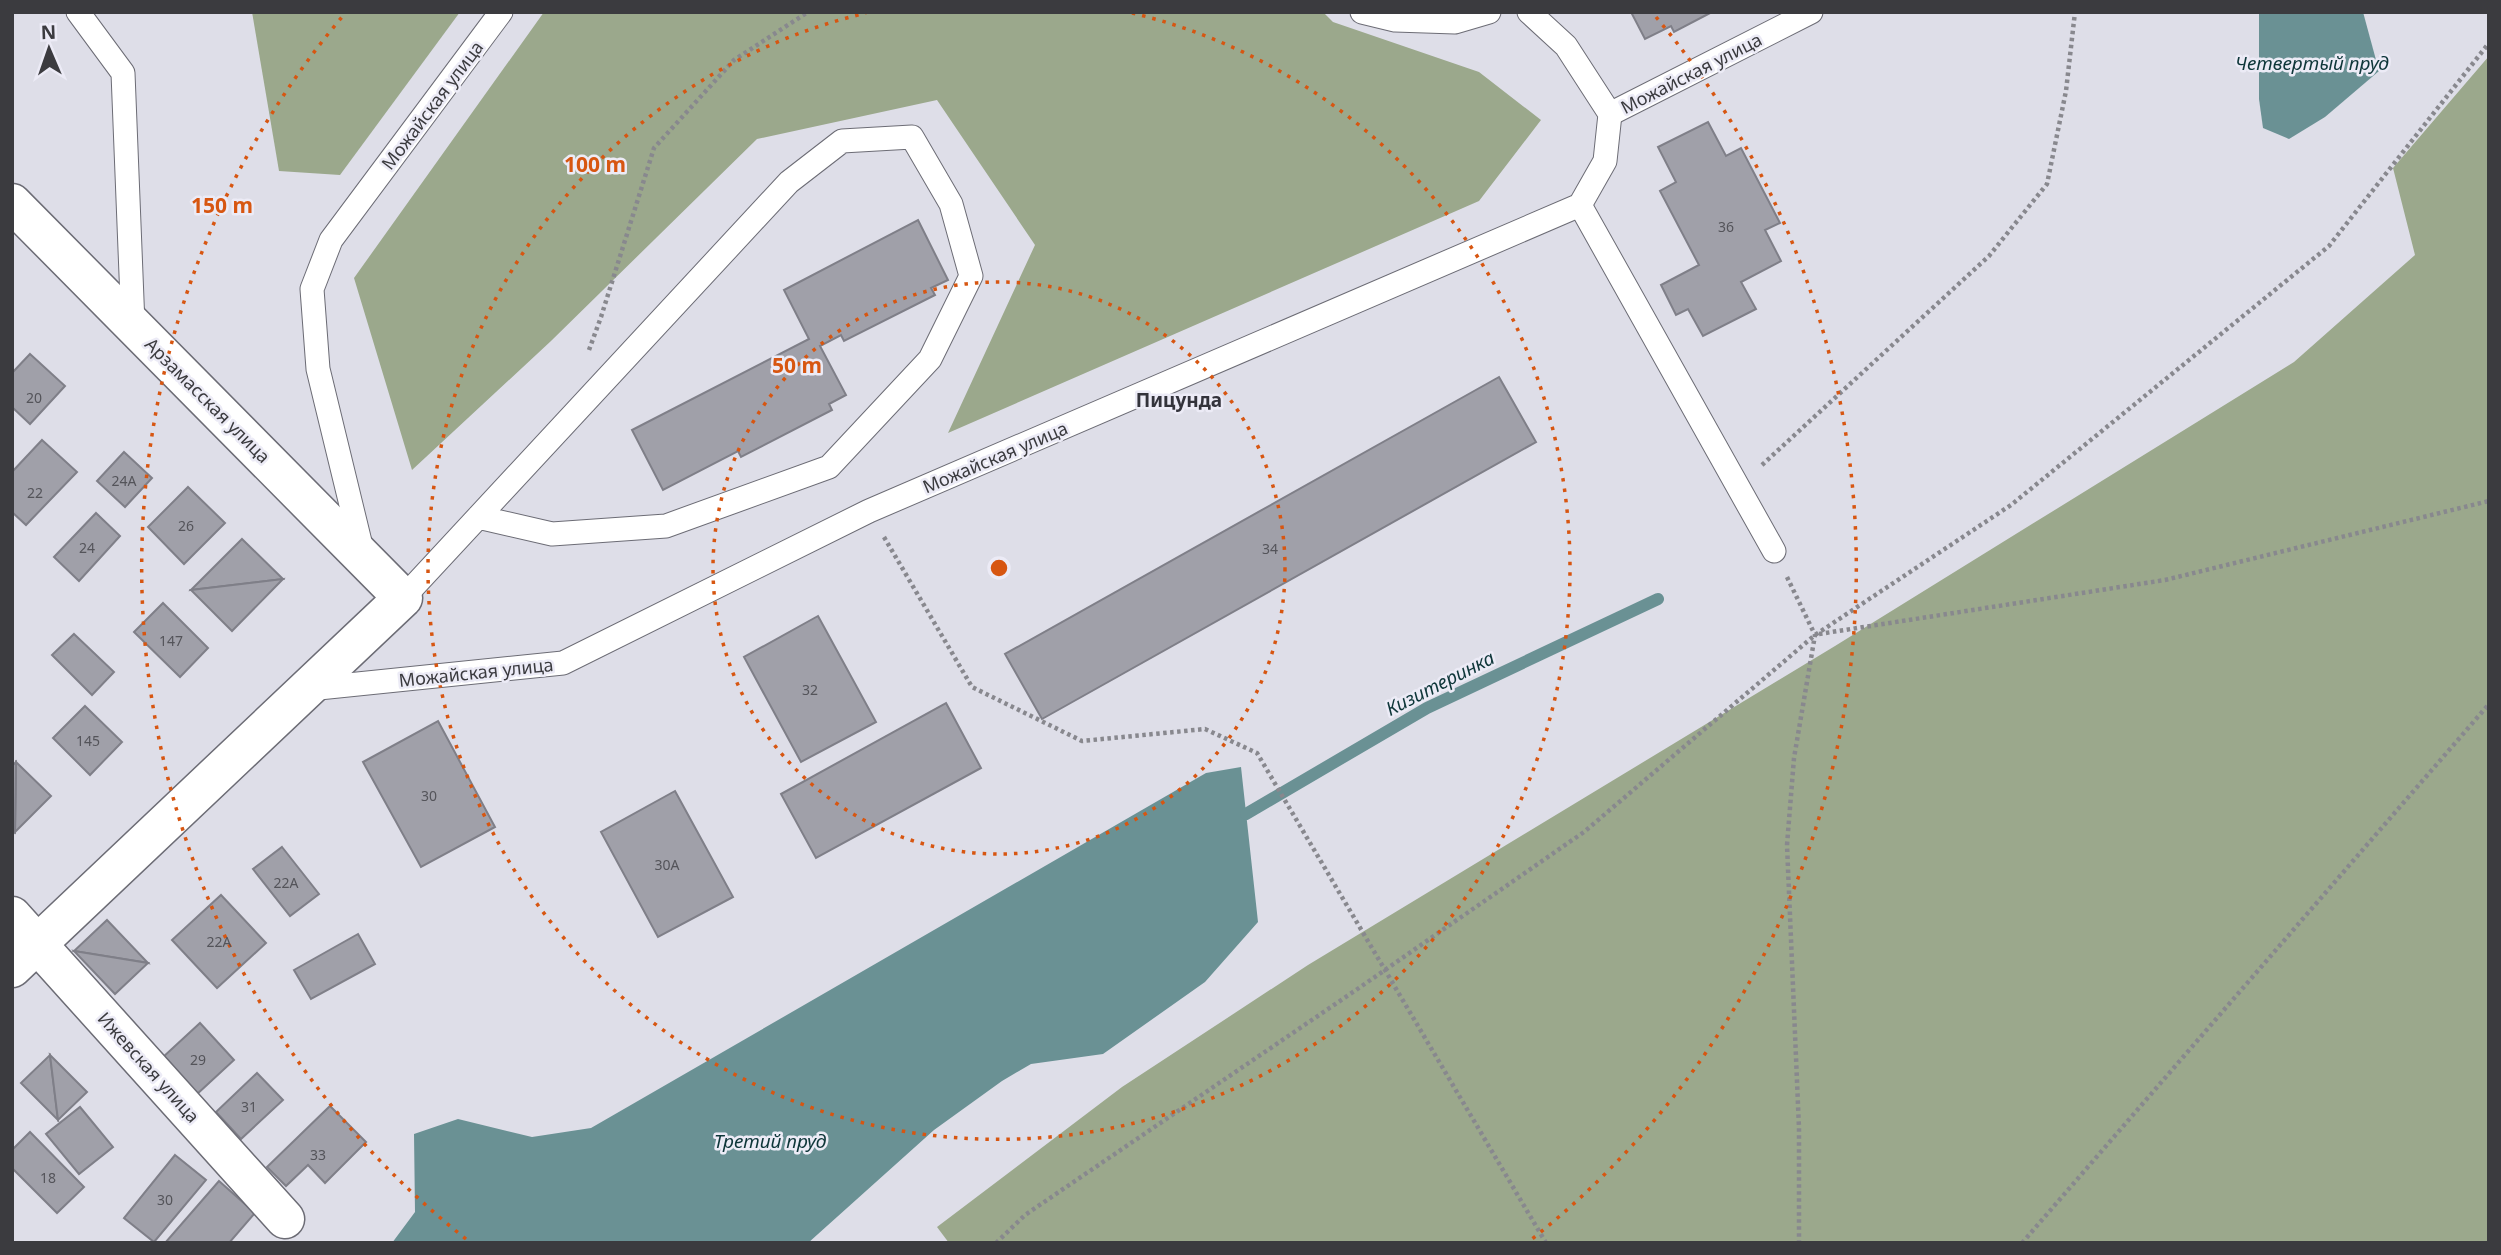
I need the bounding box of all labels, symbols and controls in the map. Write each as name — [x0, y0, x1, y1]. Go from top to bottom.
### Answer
north arrow — [14, 14, 84, 84]
text: N — [40, 19, 57, 45]
street label: Можайская улица — [1616, 27, 1766, 119]
street label: Можайская улица — [376, 36, 488, 174]
water label: Четвертый пруд — [2235, 50, 2389, 76]
text: 100 m — [564, 150, 626, 178]
text: 150 m — [191, 191, 253, 219]
house number: 36 — [1718, 217, 1734, 236]
street label: Арзамасская улица — [140, 332, 276, 468]
text: 50 m — [772, 351, 822, 379]
district label: Пицунда — [1136, 387, 1222, 413]
house number: 20 — [26, 388, 42, 407]
street label: Можайская улица — [919, 416, 1071, 498]
house number: 24А — [112, 471, 137, 490]
house number: 22 — [27, 483, 43, 502]
house number: 26 — [178, 516, 194, 535]
house number: 24 — [79, 538, 95, 557]
house number: 34 — [1262, 539, 1278, 558]
centre of rings — [987, 556, 1011, 580]
house number: 147 — [159, 631, 183, 650]
water label: Кизитеринка — [1381, 644, 1499, 722]
street label: Можайская улица — [398, 652, 554, 692]
house number: 32 — [802, 680, 818, 699]
house number: 145 — [76, 731, 100, 750]
house number: 30 — [421, 786, 437, 805]
house number: 30А — [655, 855, 680, 874]
house number: 22А — [274, 873, 299, 892]
house number: 22А — [207, 932, 232, 951]
street label: Ижевская улица — [93, 1007, 205, 1127]
house number: 29 — [190, 1050, 206, 1069]
house number: 31 — [241, 1097, 257, 1116]
water label: Третий пруд — [714, 1128, 827, 1154]
house number: 33 — [310, 1145, 326, 1164]
house number: 18 — [40, 1168, 56, 1187]
house number: 30 — [157, 1190, 173, 1209]

